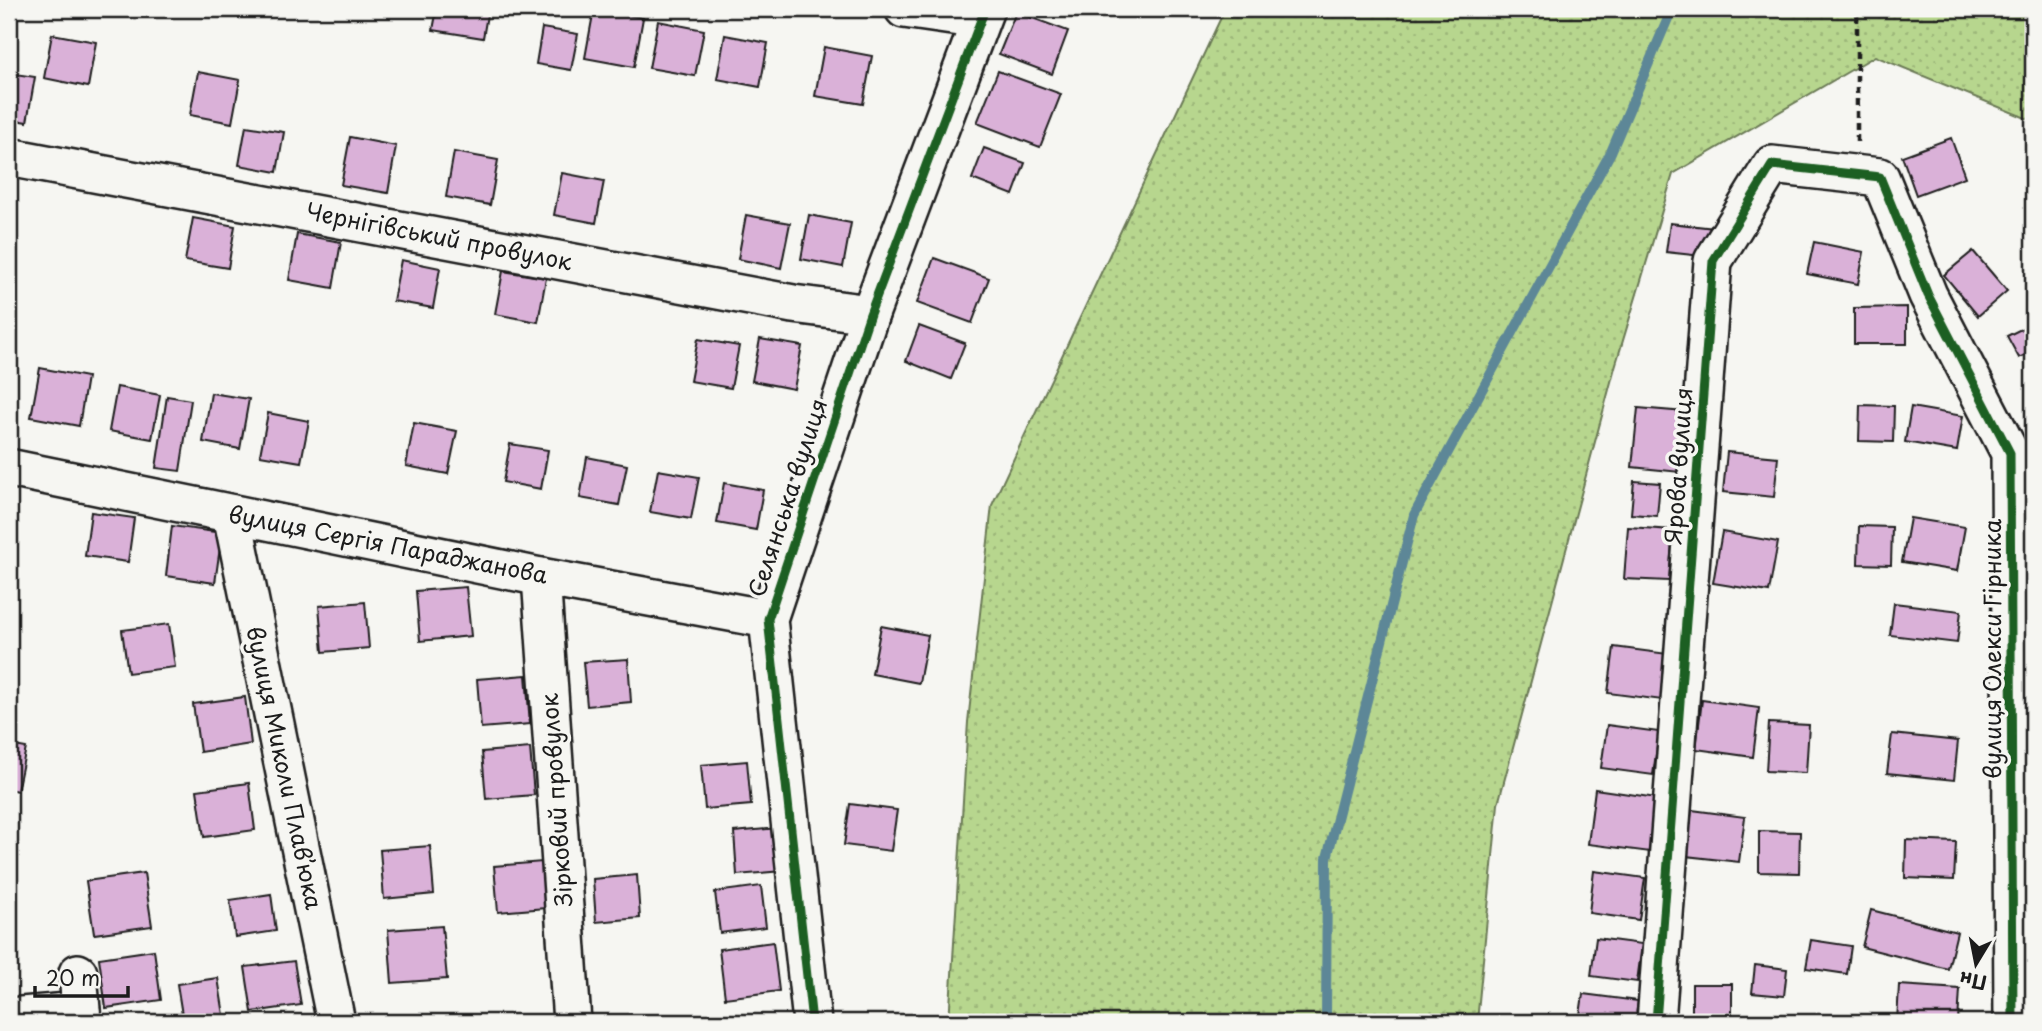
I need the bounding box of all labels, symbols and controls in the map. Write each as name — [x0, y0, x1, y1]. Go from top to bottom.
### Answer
street label: Чернігівський провулок — [303, 193, 576, 279]
street label: Ярова вулиця — [1655, 386, 1700, 546]
street label: Селянська вулиця — [738, 394, 835, 601]
street label: вулиця Сергія Параджанова — [226, 495, 552, 592]
street label: вулиця Олекси Гірника — [1974, 518, 2009, 779]
street label: вулиця Миколи Плавʼюка — [238, 623, 333, 913]
street label: Зірковий провулок — [531, 692, 580, 908]
north arrow — [1940, 930, 2010, 1000]
scale bar — [35, 954, 128, 998]
text: 20 m — [46, 961, 100, 993]
text: Пн — [1957, 966, 1989, 998]

